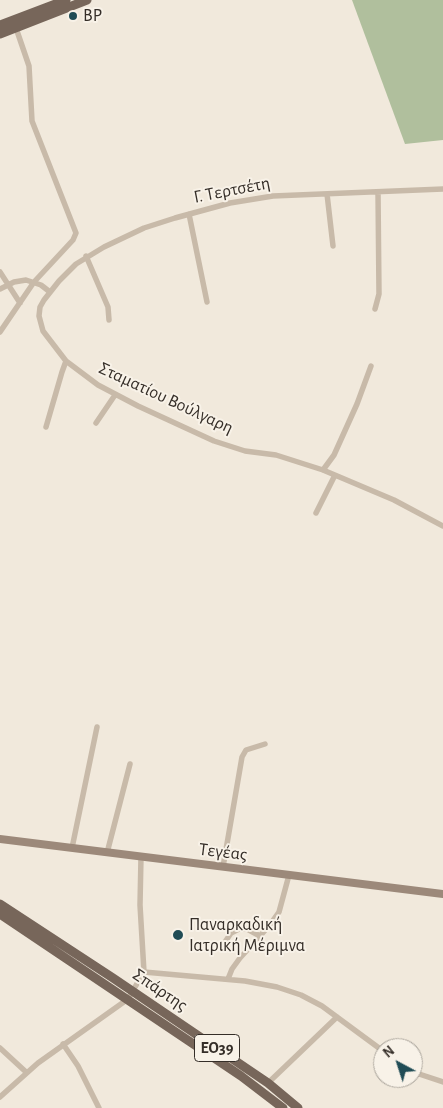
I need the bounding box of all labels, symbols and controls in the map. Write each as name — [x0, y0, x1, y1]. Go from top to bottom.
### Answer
place label: BP — [83, 5, 102, 27]
marker: BP — [67, 10, 79, 22]
street label: Γ. Τερτσέτη — [192, 172, 272, 208]
street label: Σταματίου Βούλγαρη — [95, 357, 237, 439]
street label: Τεγέας — [198, 838, 248, 866]
place label: Παναρκαδική Ιατρική Μέριμνα — [189, 914, 305, 956]
marker: Παναρκαδική Ιατρική Μέριμνα — [171, 928, 185, 942]
street label: Σπάρτης — [128, 964, 192, 1016]
road number: ΕΟ39 — [194, 1034, 240, 1062]
north arrow — [373, 1038, 423, 1088]
text: N — [381, 1044, 397, 1061]

